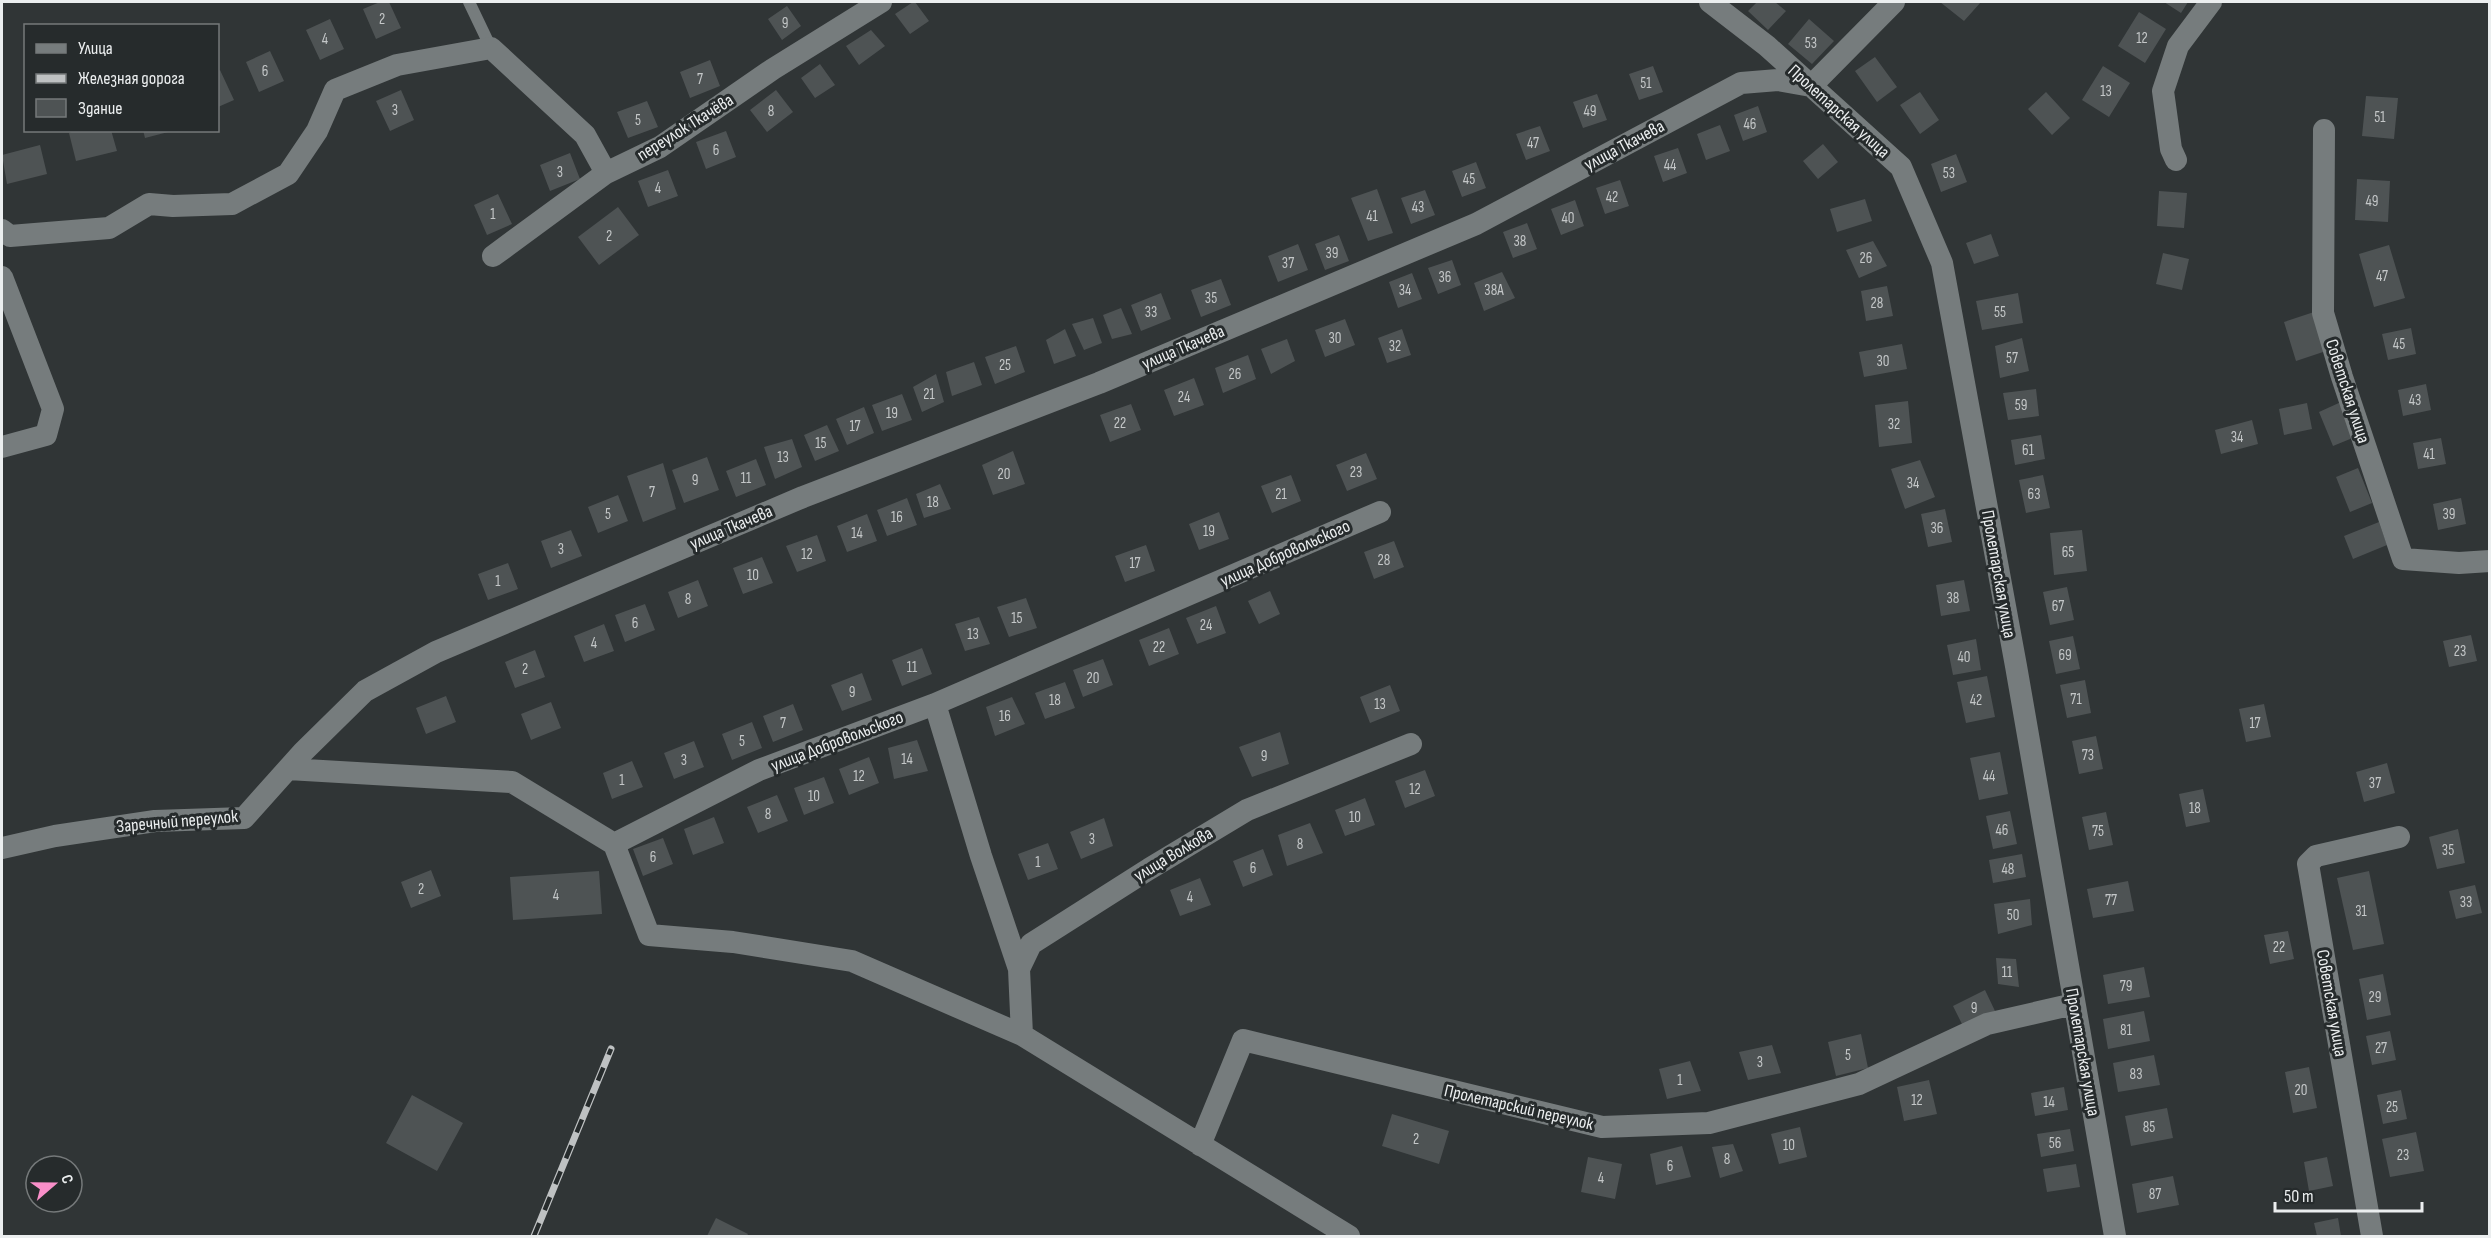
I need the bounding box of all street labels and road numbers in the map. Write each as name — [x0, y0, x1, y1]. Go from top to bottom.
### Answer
street label: Пролетарская улица — [1784, 60, 1894, 163]
street label: переулок Ткачёва — [633, 89, 737, 165]
street label: улица Ткачева — [1581, 116, 1668, 175]
street label: улица Ткачева — [1139, 321, 1228, 374]
street label: Советская улица — [2321, 336, 2374, 446]
street label: улица Ткачева — [687, 501, 776, 554]
street label: Пролетарская улица — [1977, 509, 2020, 640]
street label: улица Добровольского — [1217, 515, 1353, 592]
street label: улица Добровольского — [768, 707, 906, 776]
street label: Заречный переулок — [115, 806, 239, 837]
street label: улица Волкова — [1130, 823, 1217, 886]
street label: Советская улица — [2312, 948, 2351, 1058]
street label: Пролетарская улица — [2061, 987, 2104, 1118]
street label: Пролетарский переулок — [1442, 1080, 1596, 1135]

